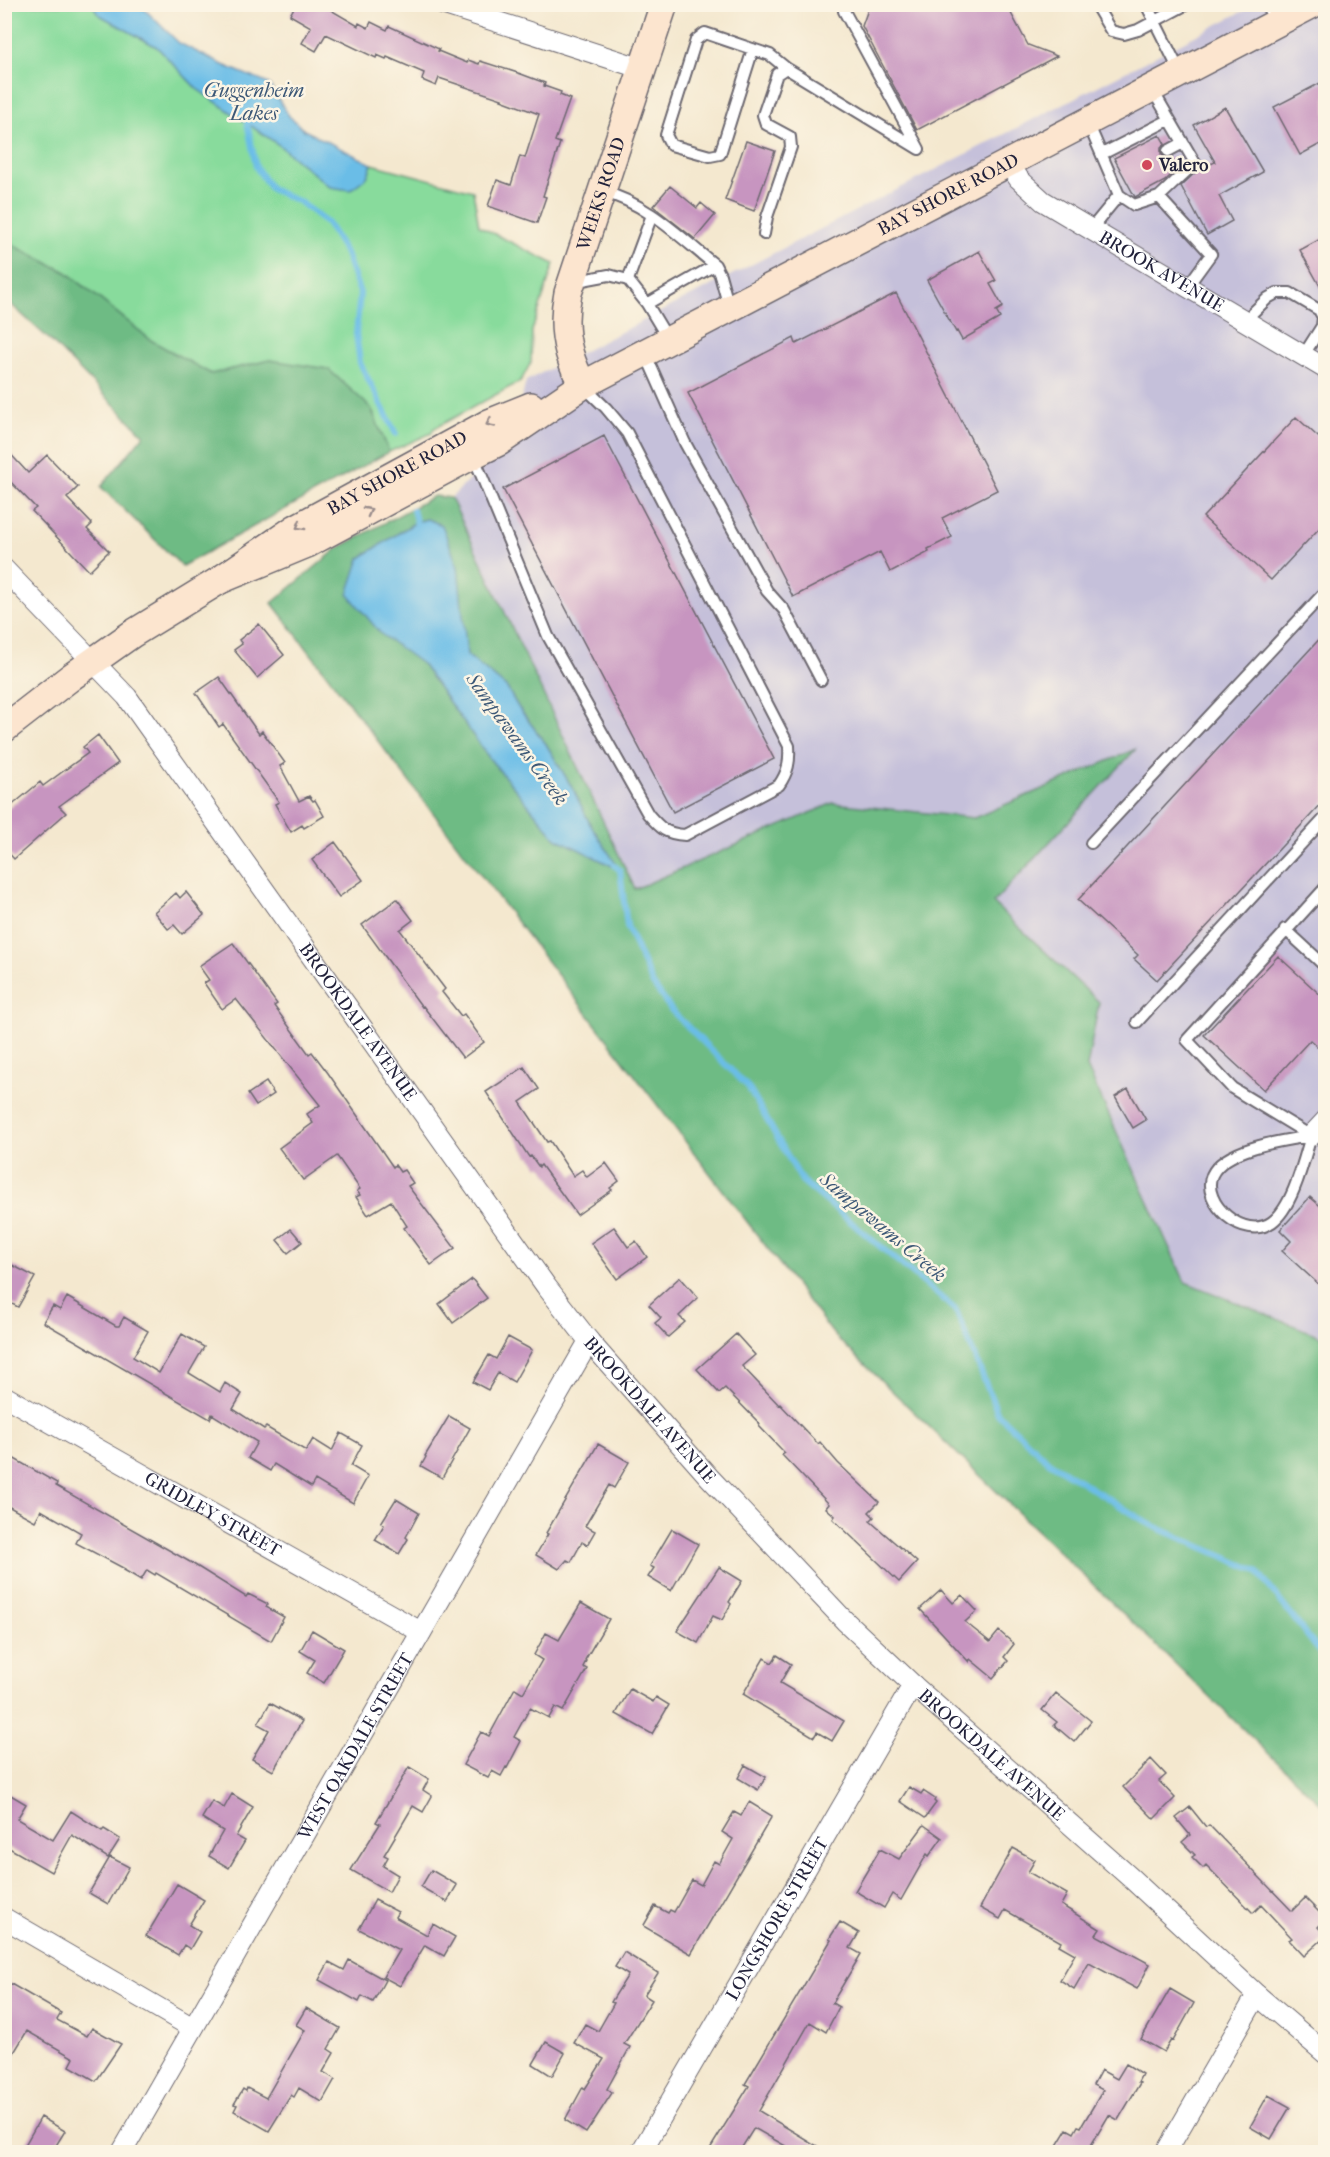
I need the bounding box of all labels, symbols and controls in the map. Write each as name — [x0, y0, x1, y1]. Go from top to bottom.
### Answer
water label: Guggenheim Lakes — [204, 79, 304, 125]
street label: WEEKS ROAD — [572, 135, 630, 254]
street label: BAY SHORE ROAD — [874, 149, 1022, 240]
place label: Valero — [1158, 155, 1208, 176]
marker: Valero — [1140, 158, 1154, 172]
street label: BROOK AVENUE — [1096, 226, 1228, 317]
one-way arrow — [485, 416, 496, 428]
street label: BAY SHORE ROAD — [324, 426, 471, 519]
one-way arrow — [362, 507, 372, 518]
one-way arrow — [296, 518, 306, 530]
water label: Sampawams Creek — [461, 668, 573, 810]
street label: BROOKDALE AVENUE — [295, 939, 421, 1104]
water label: Sampawams Creek — [814, 1167, 951, 1286]
street label: BROOKDALE AVENUE — [580, 1332, 720, 1487]
street label: GRIDLEY STREET — [141, 1467, 285, 1561]
street label: WEST OAKDALE STREET — [293, 1649, 418, 1844]
street label: BROOKDALE AVENUE — [914, 1684, 1069, 1825]
street label: LONGSHORE STREET — [721, 1833, 833, 2004]

